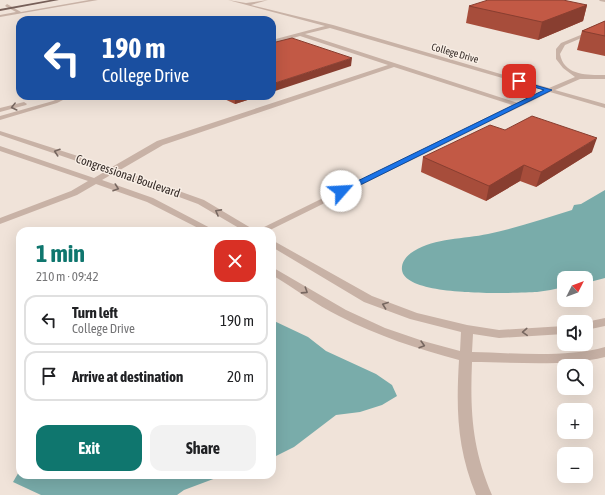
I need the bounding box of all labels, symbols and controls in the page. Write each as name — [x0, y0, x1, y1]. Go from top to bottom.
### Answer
icon: left — [36, 32, 88, 84]
text: 190 m — [102, 32, 165, 64]
street label: College Drive — [430, 41, 480, 65]
pin — [502, 64, 536, 98]
text: College Drive — [102, 65, 189, 86]
icon: arrive — [508, 70, 530, 92]
one-way arrow — [11, 102, 17, 110]
one-way arrow — [53, 148, 60, 156]
street label: Congressional Boulevard — [74, 152, 182, 200]
position arrow — [320, 170, 362, 212]
one-way arrow — [113, 183, 120, 192]
one-way arrow — [214, 209, 222, 216]
text: 1 min — [36, 240, 85, 267]
button: close — [214, 240, 256, 282]
text: 210 m · 09:42 — [36, 269, 99, 284]
north arrow — [557, 271, 593, 307]
map controls — [557, 271, 593, 483]
one-way arrow — [301, 286, 308, 294]
one-way arrow — [382, 301, 389, 310]
text: Turn left — [72, 304, 118, 321]
icon: left — [38, 309, 60, 331]
text: 190 m — [220, 312, 254, 329]
button: sound — [557, 315, 593, 351]
text: College Drive — [72, 321, 135, 336]
one-way arrow — [522, 328, 528, 337]
one-way arrow — [419, 340, 426, 349]
button: search — [557, 359, 593, 395]
icon: arrive — [38, 365, 60, 387]
text: Arrive at destination — [72, 368, 183, 385]
text: 20 m — [227, 368, 254, 385]
button: + — [557, 403, 593, 439]
button: Exit — [36, 425, 142, 471]
button: Share — [150, 425, 256, 471]
button: − — [557, 447, 593, 483]

